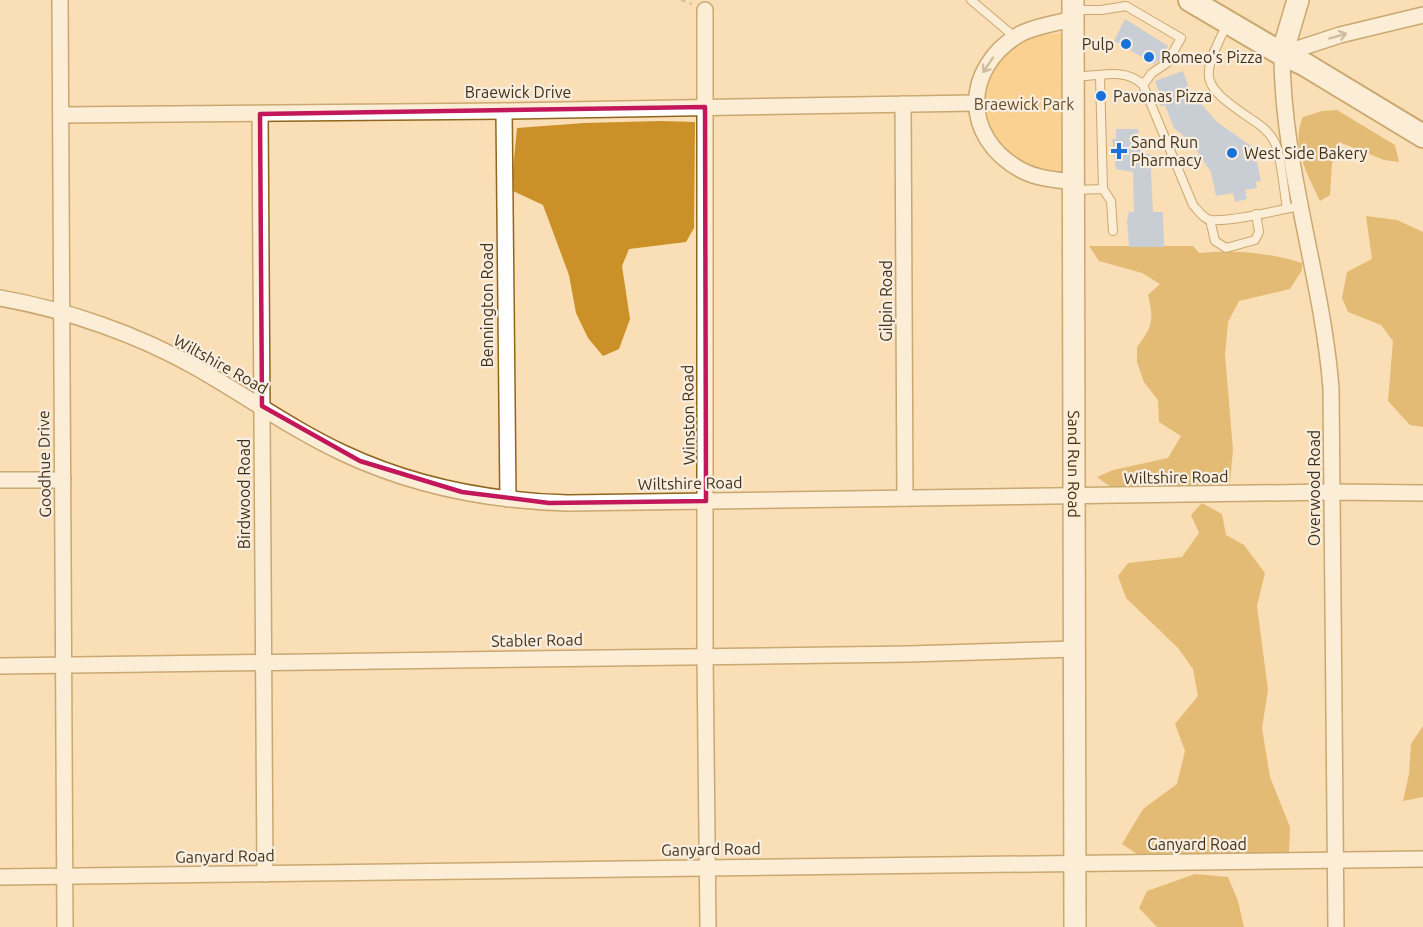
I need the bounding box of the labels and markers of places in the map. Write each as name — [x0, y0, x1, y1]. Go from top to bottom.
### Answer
place label: Pulp — [1082, 35, 1114, 53]
marker: Pulp — [1119, 37, 1133, 51]
place label: Romeo's Pizza — [1161, 48, 1263, 66]
marker: Romeo's Pizza — [1142, 50, 1156, 64]
place label: Pavonas Pizza — [1113, 87, 1212, 105]
marker: Pavonas Pizza — [1094, 89, 1108, 103]
place label: Sand Run Pharmacy — [1131, 133, 1202, 169]
marker: Sand Run Pharmacy — [1112, 144, 1126, 158]
place label: West Side Bakery — [1244, 144, 1368, 162]
marker: West Side Bakery — [1225, 146, 1239, 160]

